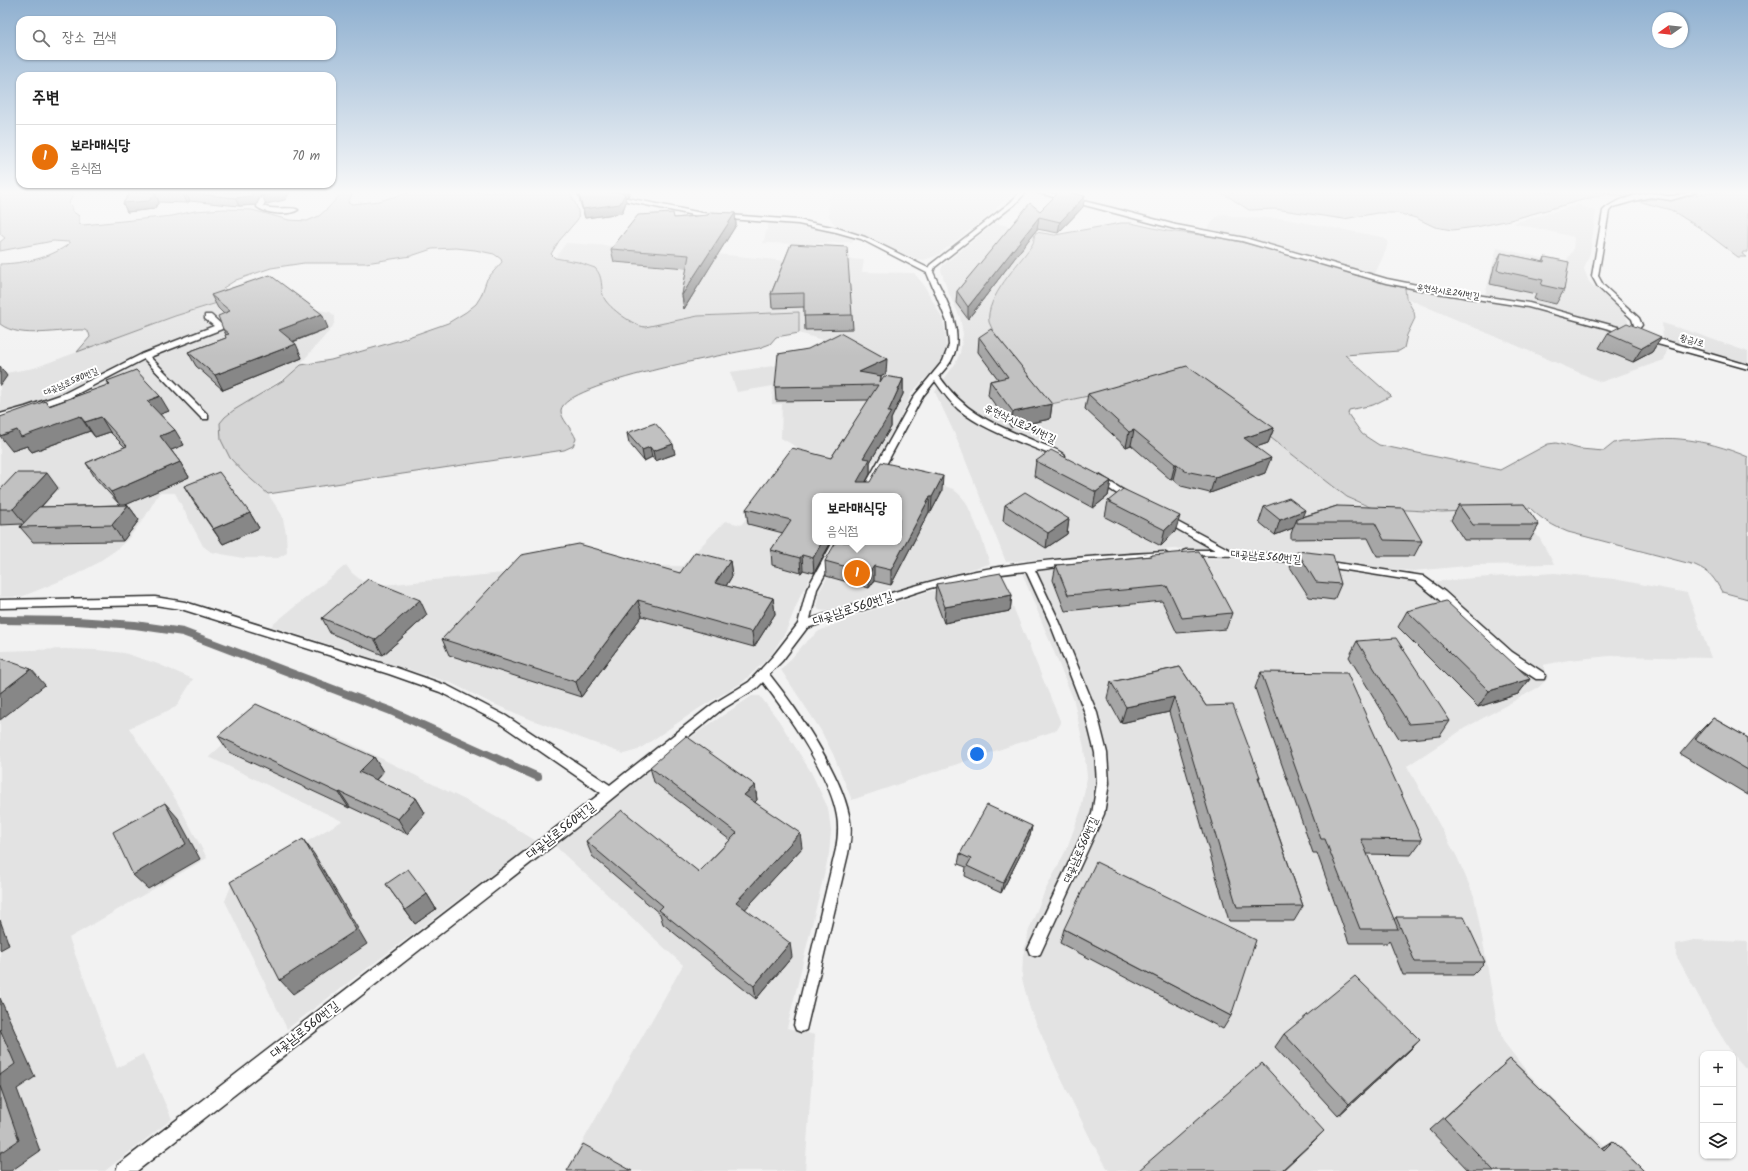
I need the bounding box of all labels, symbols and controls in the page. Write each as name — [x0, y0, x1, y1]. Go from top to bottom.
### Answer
north arrow — [1652, 12, 1688, 48]
search box — [16, 16, 336, 60]
text: 장소 검색 — [62, 26, 116, 50]
icon: search — [30, 27, 52, 49]
text: 주변 — [32, 85, 59, 112]
text: 보라매식당 — [70, 134, 130, 158]
text: 1 — [43, 146, 47, 167]
text: 70 m — [292, 146, 320, 167]
text: 음식점 — [70, 158, 101, 179]
street label: 유현삭시로241번길 — [1415, 280, 1481, 305]
street label: 황금1로 — [1678, 330, 1706, 352]
street label: 대곶남로580번길 — [41, 363, 101, 400]
street label: 유현삭시로241번길 — [981, 399, 1059, 449]
popup — [812, 493, 902, 545]
text: 보라매식당 — [827, 497, 887, 521]
text: 음식점 — [827, 521, 858, 542]
street label: 대곶남로560번길 — [1230, 545, 1302, 569]
pin: 1 — [844, 558, 870, 588]
street label: 대곶남로560번길 — [810, 586, 896, 632]
your location — [967, 744, 987, 764]
street label: 대곶남로560번길 — [522, 797, 600, 865]
street label: 대곶남로560번길 — [1058, 814, 1104, 886]
street label: 대곶남로560번길 — [266, 996, 344, 1064]
map controls — [1700, 1051, 1736, 1159]
button: + — [1700, 1051, 1736, 1087]
button: − — [1700, 1087, 1736, 1123]
button: layers — [1700, 1123, 1736, 1159]

